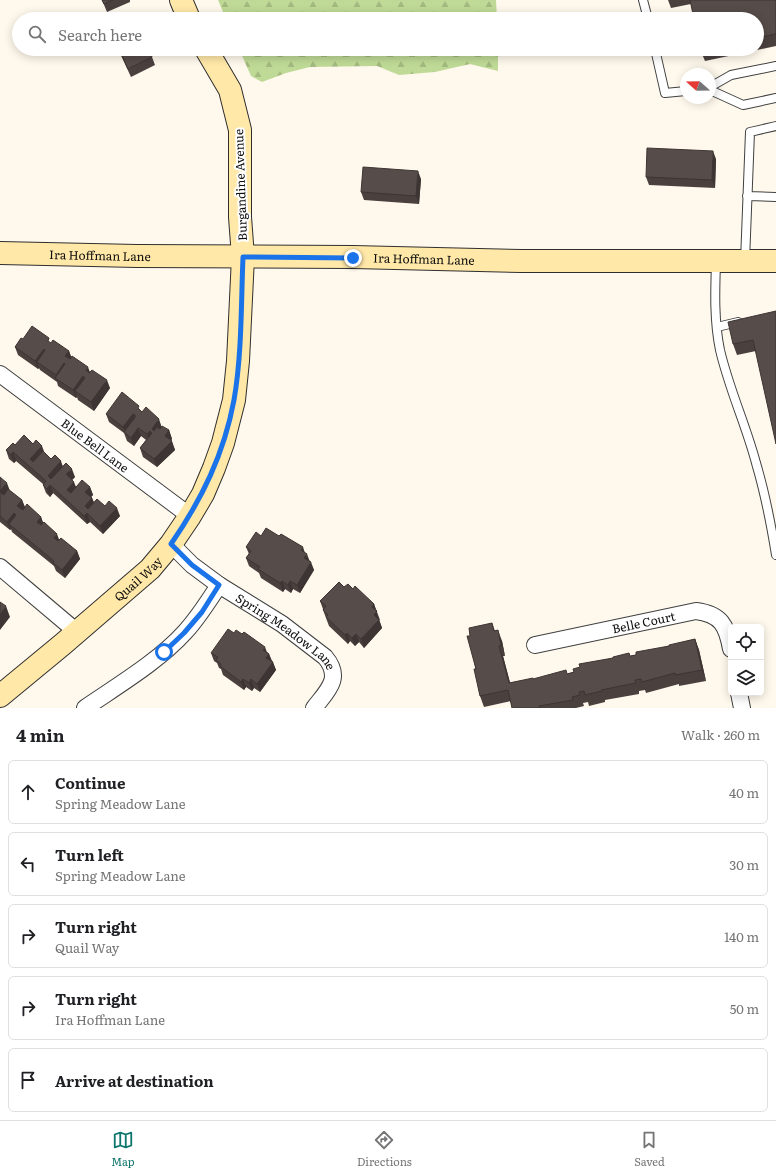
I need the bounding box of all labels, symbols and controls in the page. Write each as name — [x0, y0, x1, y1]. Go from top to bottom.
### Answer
search box — [12, 12, 764, 56]
icon: search — [26, 23, 48, 45]
text: Search here — [58, 23, 142, 46]
north arrow — [680, 68, 716, 104]
street label: Burgandine Avenue — [229, 129, 251, 241]
street label: Ira Hoffman Lane — [49, 245, 151, 265]
street label: Ira Hoffman Lane — [373, 248, 475, 269]
route end — [344, 249, 362, 267]
street label: Blue Bell Lane — [58, 414, 133, 477]
street label: Quail Way — [110, 552, 166, 605]
street label: Spring Meadow Lane — [232, 589, 340, 673]
street label: Belle Court — [610, 607, 677, 637]
map controls — [728, 624, 764, 696]
button: locate — [728, 624, 764, 660]
route start — [155, 643, 173, 661]
button: layers — [728, 660, 764, 696]
text: 4 min — [16, 722, 65, 747]
text: Walk · 260 m — [681, 725, 760, 744]
text: Continue — [55, 771, 125, 794]
icon: ahead — [17, 781, 39, 803]
text: 40 m — [729, 783, 759, 802]
text: Spring Meadow Lane — [55, 794, 186, 813]
text: Turn left — [55, 843, 124, 866]
icon: left — [17, 853, 39, 875]
text: 30 m — [729, 855, 759, 874]
text: Spring Meadow Lane — [55, 866, 186, 885]
text: Turn right — [55, 915, 137, 938]
icon: right — [17, 925, 39, 947]
text: 140 m — [724, 927, 759, 946]
text: Quail Way — [55, 938, 119, 957]
text: Turn right — [55, 987, 137, 1010]
icon: right — [17, 997, 39, 1019]
text: 50 m — [730, 999, 759, 1018]
text: Ira Hoffman Lane — [55, 1010, 165, 1029]
icon: arrive — [17, 1069, 39, 1091]
text: Arrive at destination — [55, 1069, 214, 1092]
tab: Map — [111, 1129, 135, 1169]
tab: Directions — [357, 1129, 412, 1169]
tab: Saved — [634, 1129, 665, 1169]

